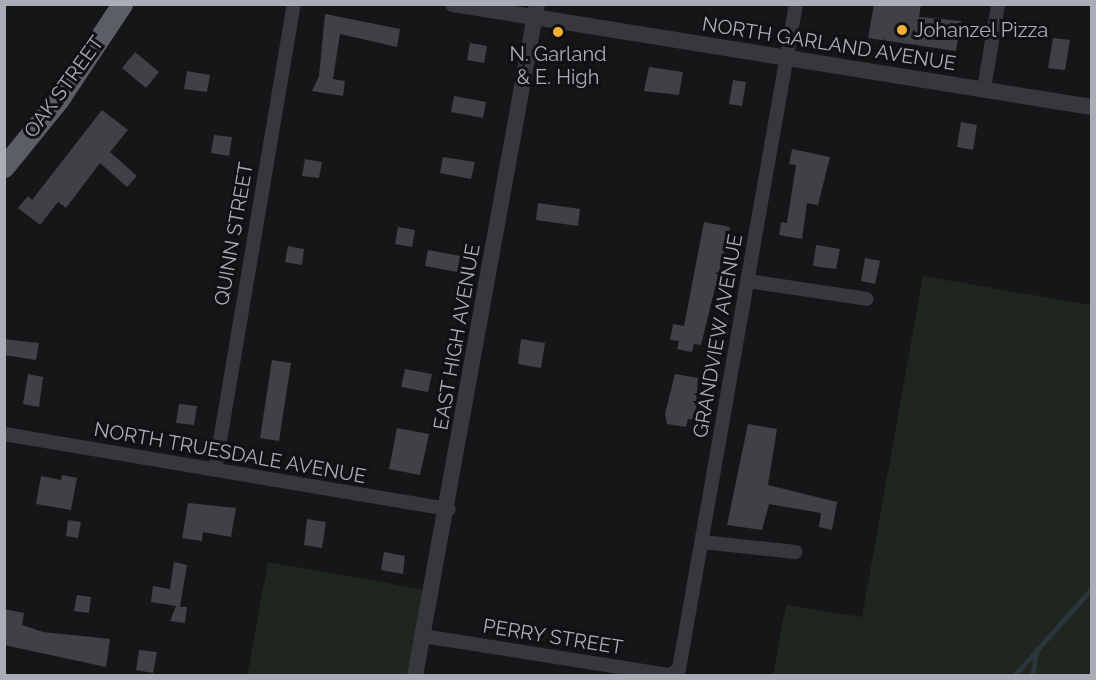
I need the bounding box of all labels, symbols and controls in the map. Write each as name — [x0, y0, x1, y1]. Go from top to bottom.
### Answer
street label: NORTH GARLAND AVENUE — [700, 12, 958, 76]
place label: Johanzel Pizza — [914, 18, 1049, 42]
marker: Johanzel Pizza — [895, 23, 909, 37]
marker: N. Garland & E. High — [551, 25, 565, 39]
street label: OAK STREET — [19, 31, 109, 143]
place label: N. Garland & E. High — [510, 42, 606, 89]
street label: QUINN STREET — [210, 161, 258, 307]
street label: GRANDVIEW AVENUE — [688, 232, 748, 440]
street label: EAST HIGH AVENUE — [429, 242, 485, 432]
street label: NORTH TRUESDALE AVENUE — [91, 417, 369, 489]
street label: PERRY STREET — [481, 614, 625, 660]

